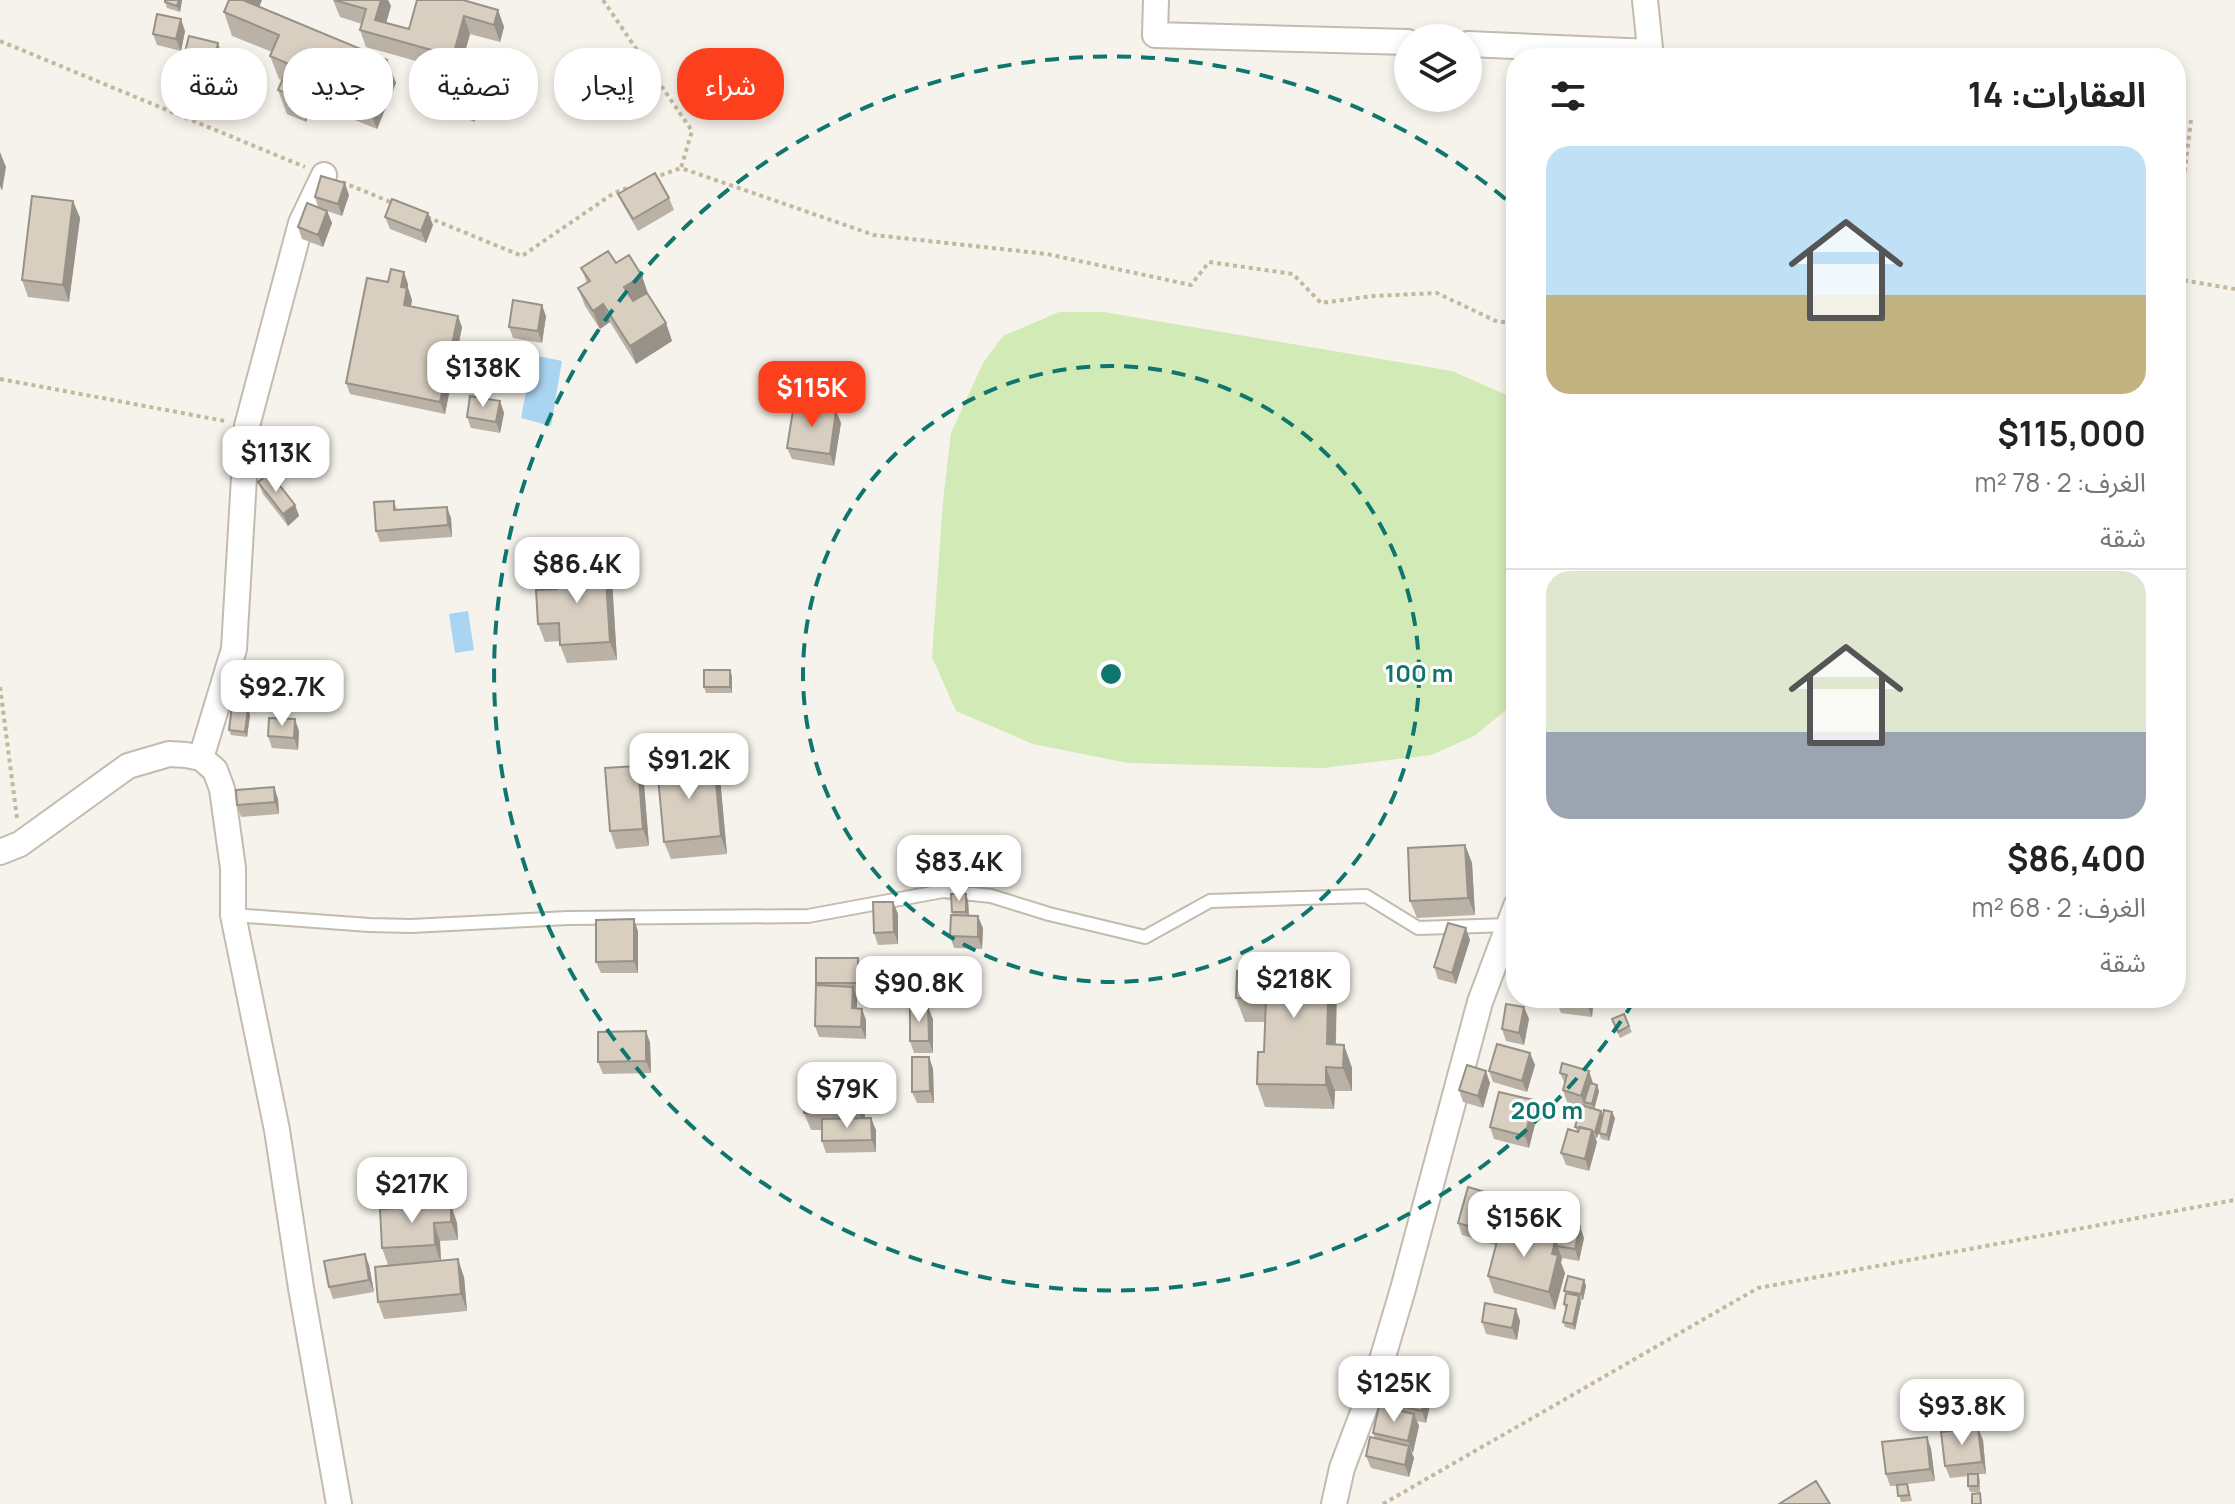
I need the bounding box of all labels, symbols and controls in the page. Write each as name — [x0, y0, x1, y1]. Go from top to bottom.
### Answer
map controls — [1394, 24, 1482, 112]
button: layers — [1394, 24, 1482, 112]
chip: شقة — [161, 48, 267, 120]
chip: جديد — [283, 48, 393, 120]
chip: تصفية — [409, 48, 538, 120]
chip: إيجار — [554, 48, 661, 120]
chip: شراء — [677, 48, 784, 120]
text: العقارات: 14 — [1968, 71, 2146, 117]
icon: filters — [1546, 74, 1590, 118]
icon: home — [1774, 198, 1918, 342]
pin: $138K — [427, 341, 539, 409]
text: $138K — [445, 349, 521, 385]
pin: $115K — [756, 361, 868, 429]
text: $115K — [776, 369, 848, 405]
text: $115,000 — [1998, 410, 2146, 456]
pin: $113K — [220, 426, 332, 494]
text: $113K — [240, 434, 312, 470]
text: الغرف: 2 · 78 m² — [1975, 464, 2146, 500]
text: شقة — [2100, 519, 2146, 555]
pin: $86.4K — [512, 537, 642, 605]
text: $86.4K — [533, 545, 621, 581]
icon: home — [1774, 623, 1918, 767]
text: 100 m — [1385, 656, 1453, 689]
pin: $92.7K — [217, 660, 347, 728]
centre of rings — [1097, 660, 1125, 688]
text: $92.7K — [239, 668, 325, 704]
pin: $91.2K — [624, 733, 754, 801]
text: $91.2K — [647, 741, 731, 777]
pin: $83.4K — [894, 835, 1024, 903]
text: $86,400 — [2007, 835, 2146, 881]
text: $83.4K — [915, 843, 1003, 879]
text: الغرف: 2 · 68 m² — [1971, 889, 2146, 925]
text: شقة — [2100, 944, 2146, 980]
pin: $218K — [1238, 952, 1350, 1020]
pin: $90.8K — [854, 956, 984, 1024]
text: $218K — [1256, 960, 1332, 996]
text: $90.8K — [874, 964, 964, 1000]
pin: $79K — [800, 1062, 894, 1130]
text: $79K — [815, 1070, 879, 1106]
text: 200 m — [1511, 1093, 1583, 1126]
pin: $217K — [356, 1157, 468, 1225]
text: $217K — [375, 1165, 449, 1201]
pin: $156K — [1468, 1191, 1580, 1259]
text: $156K — [1486, 1199, 1562, 1235]
pin: $125K — [1338, 1356, 1450, 1424]
text: $125K — [1356, 1364, 1432, 1400]
pin: $93.8K — [1897, 1379, 2027, 1447]
text: $93.8K — [1918, 1387, 2006, 1423]

